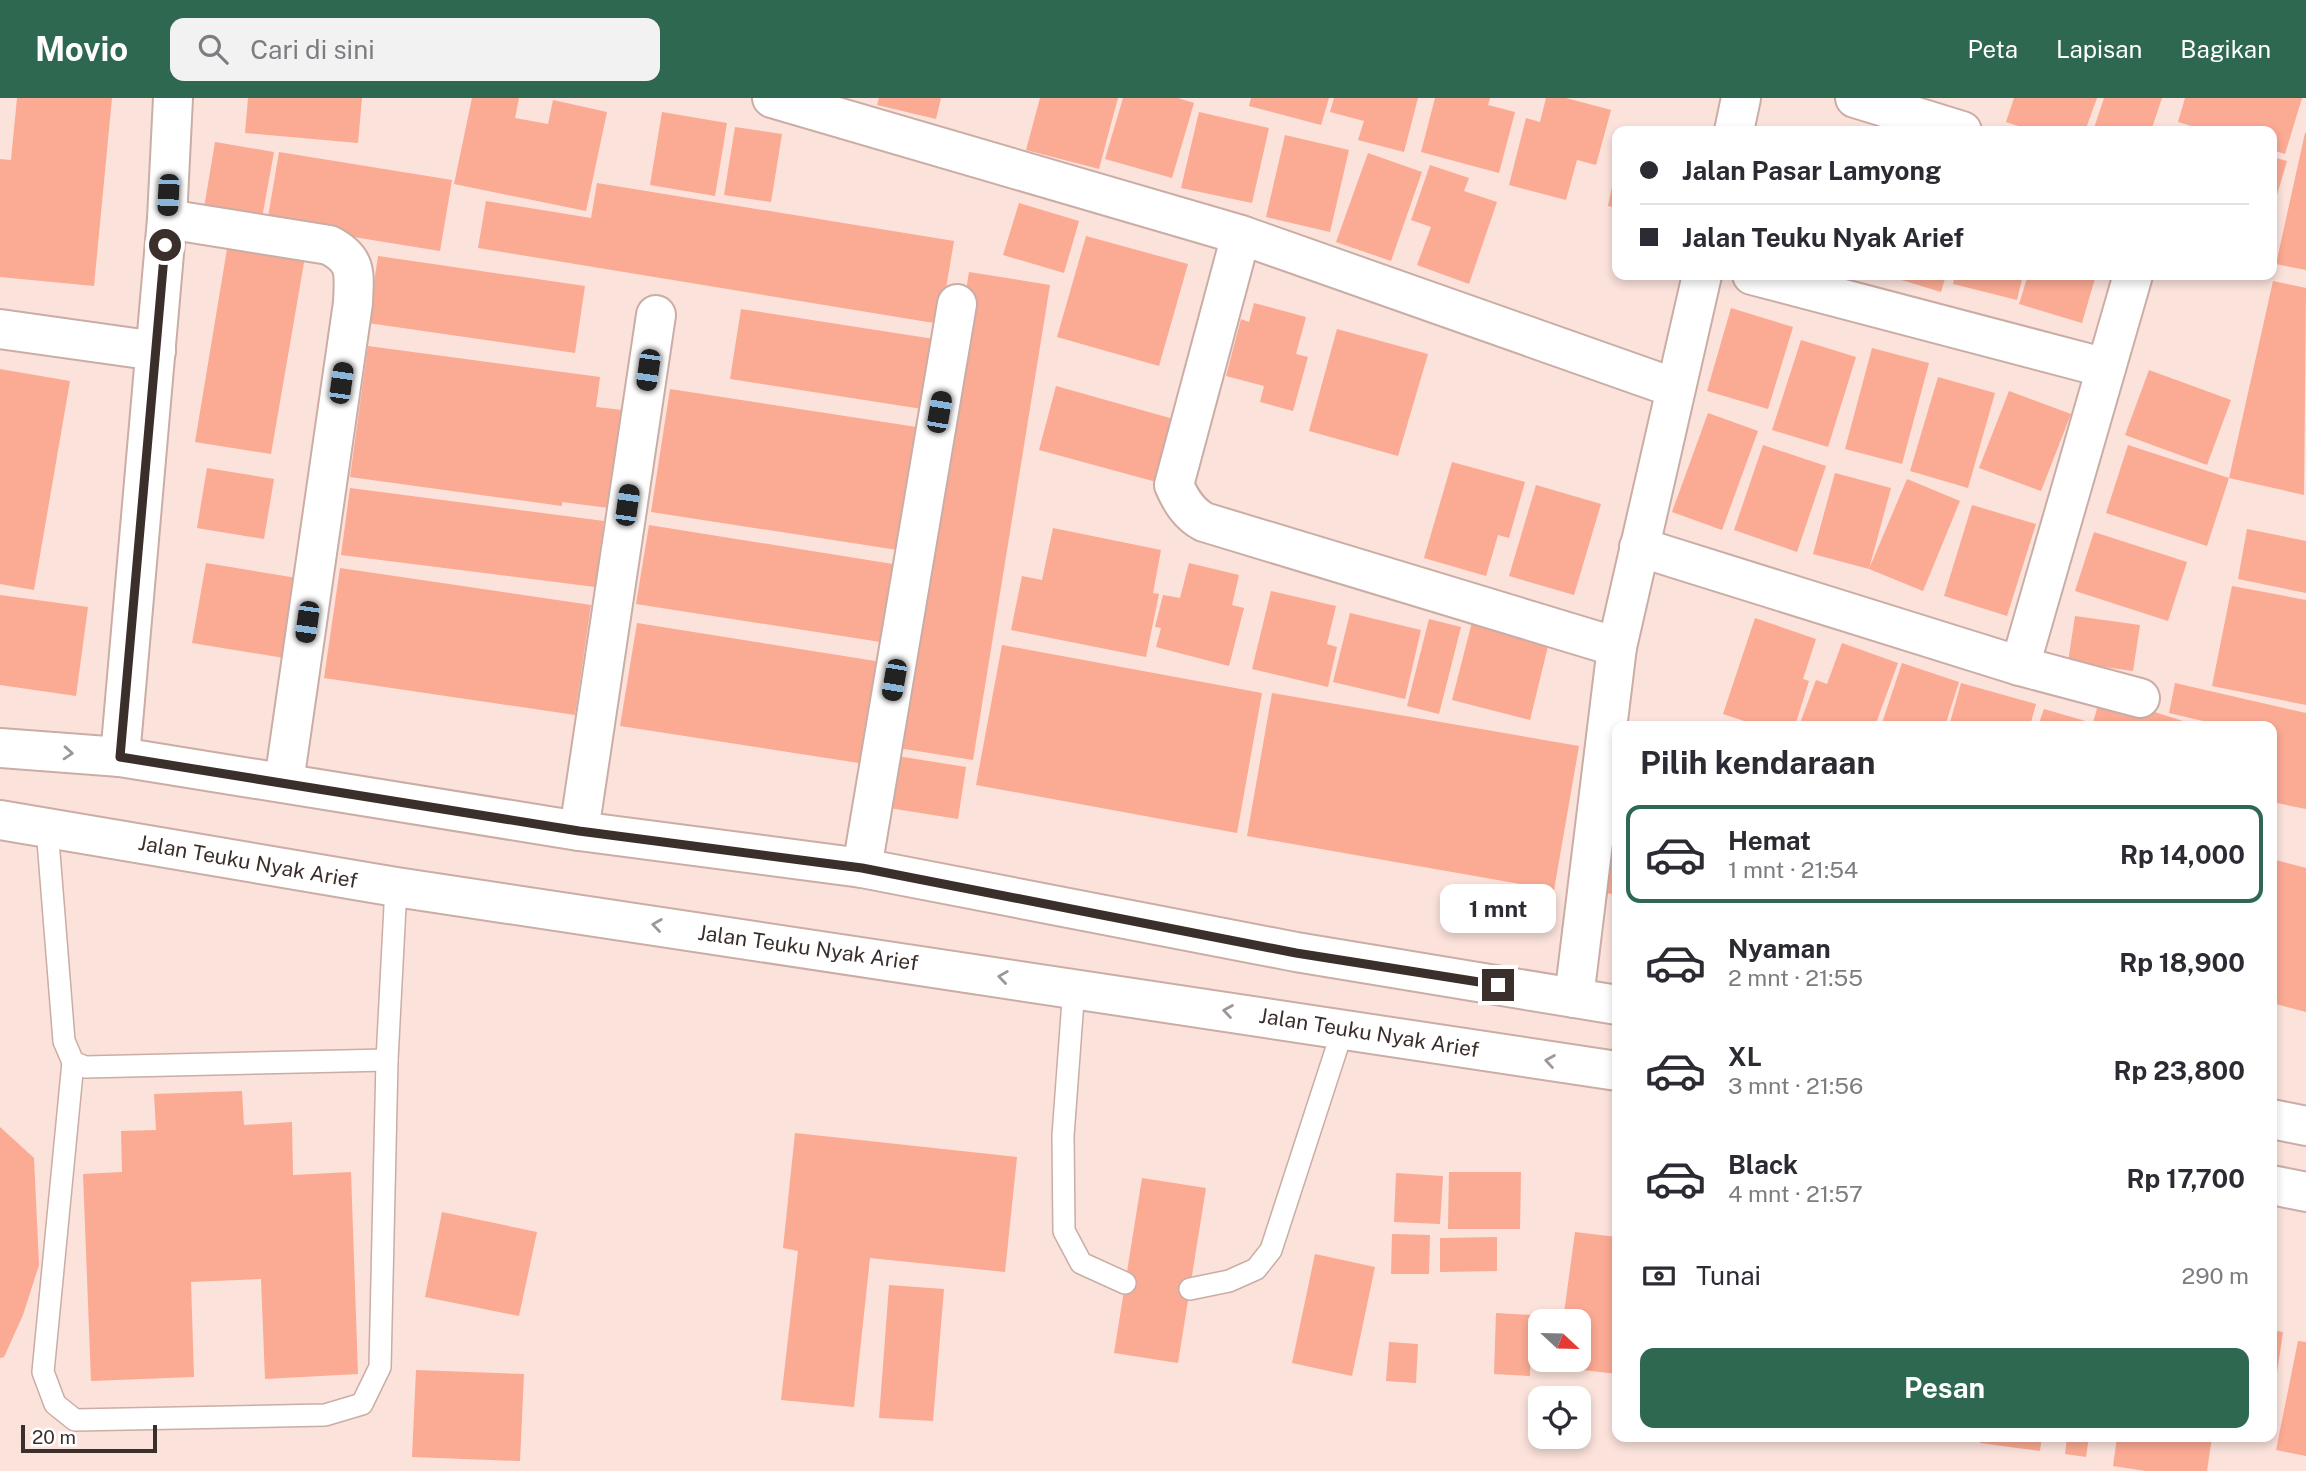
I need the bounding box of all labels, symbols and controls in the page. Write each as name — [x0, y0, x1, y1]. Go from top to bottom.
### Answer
search box — [170, 18, 660, 81]
text: Movio — [35, 30, 128, 68]
icon: search — [194, 30, 232, 68]
text: Cari di sini — [250, 34, 375, 65]
text: Peta — [1967, 35, 2018, 63]
text: Lapisan — [2056, 35, 2142, 63]
text: Bagikan — [2180, 35, 2271, 63]
text: Jalan Pasar Lamyong — [1682, 155, 1941, 186]
car — [157, 173, 180, 217]
text: Jalan Teuku Nyak Arief — [1682, 222, 1964, 253]
route start — [149, 229, 181, 261]
car — [635, 348, 662, 392]
car — [328, 361, 355, 405]
car — [926, 389, 953, 435]
car — [614, 483, 641, 527]
car — [294, 600, 321, 644]
car — [881, 657, 908, 703]
text: Pilih kendaraan — [1640, 744, 1875, 781]
one-way arrow — [63, 745, 74, 760]
icon: car — [1644, 823, 1707, 886]
text: Hemat — [1728, 825, 1811, 856]
street label: Jalan Teuku Nyak Arief — [136, 830, 360, 893]
text: Rp 14,000 — [2120, 839, 2245, 870]
text: 1 mnt · 21:54 — [1728, 856, 1858, 883]
callout: 1 mnt — [1440, 884, 1556, 932]
text: 1 mnt — [1469, 895, 1527, 922]
one-way arrow — [651, 918, 663, 933]
street label: Jalan Teuku Nyak Arief — [696, 920, 920, 975]
icon: car — [1644, 931, 1707, 994]
text: Nyaman — [1728, 933, 1831, 964]
text: Rp 18,900 — [2119, 947, 2245, 978]
text: 2 mnt · 21:55 — [1728, 964, 1863, 991]
one-way arrow — [997, 969, 1009, 984]
route end — [1482, 969, 1514, 1001]
street label: Jalan Teuku Nyak Arief — [1257, 1003, 1481, 1062]
one-way arrow — [1222, 1004, 1234, 1019]
icon: car — [1644, 1039, 1707, 1102]
text: XL — [1728, 1041, 1762, 1072]
one-way arrow — [1544, 1053, 1555, 1068]
text: Rp 23,800 — [2114, 1055, 2245, 1086]
text: 3 mnt · 21:56 — [1728, 1072, 1863, 1099]
icon: car — [1644, 1147, 1707, 1210]
text: Black — [1728, 1149, 1798, 1180]
text: Rp 17,700 — [2126, 1163, 2245, 1194]
text: 4 mnt · 21:57 — [1728, 1180, 1863, 1207]
icon: cash — [1640, 1257, 1678, 1295]
text: Tunai — [1696, 1260, 1761, 1291]
text: 290 m — [2182, 1262, 2249, 1289]
north arrow — [1528, 1309, 1591, 1372]
map controls — [1528, 1309, 1591, 1449]
button: Pesan — [1640, 1348, 2249, 1428]
button: locate — [1528, 1386, 1591, 1449]
scale bar — [21, 1422, 158, 1454]
text: 20 m — [32, 1426, 76, 1448]

